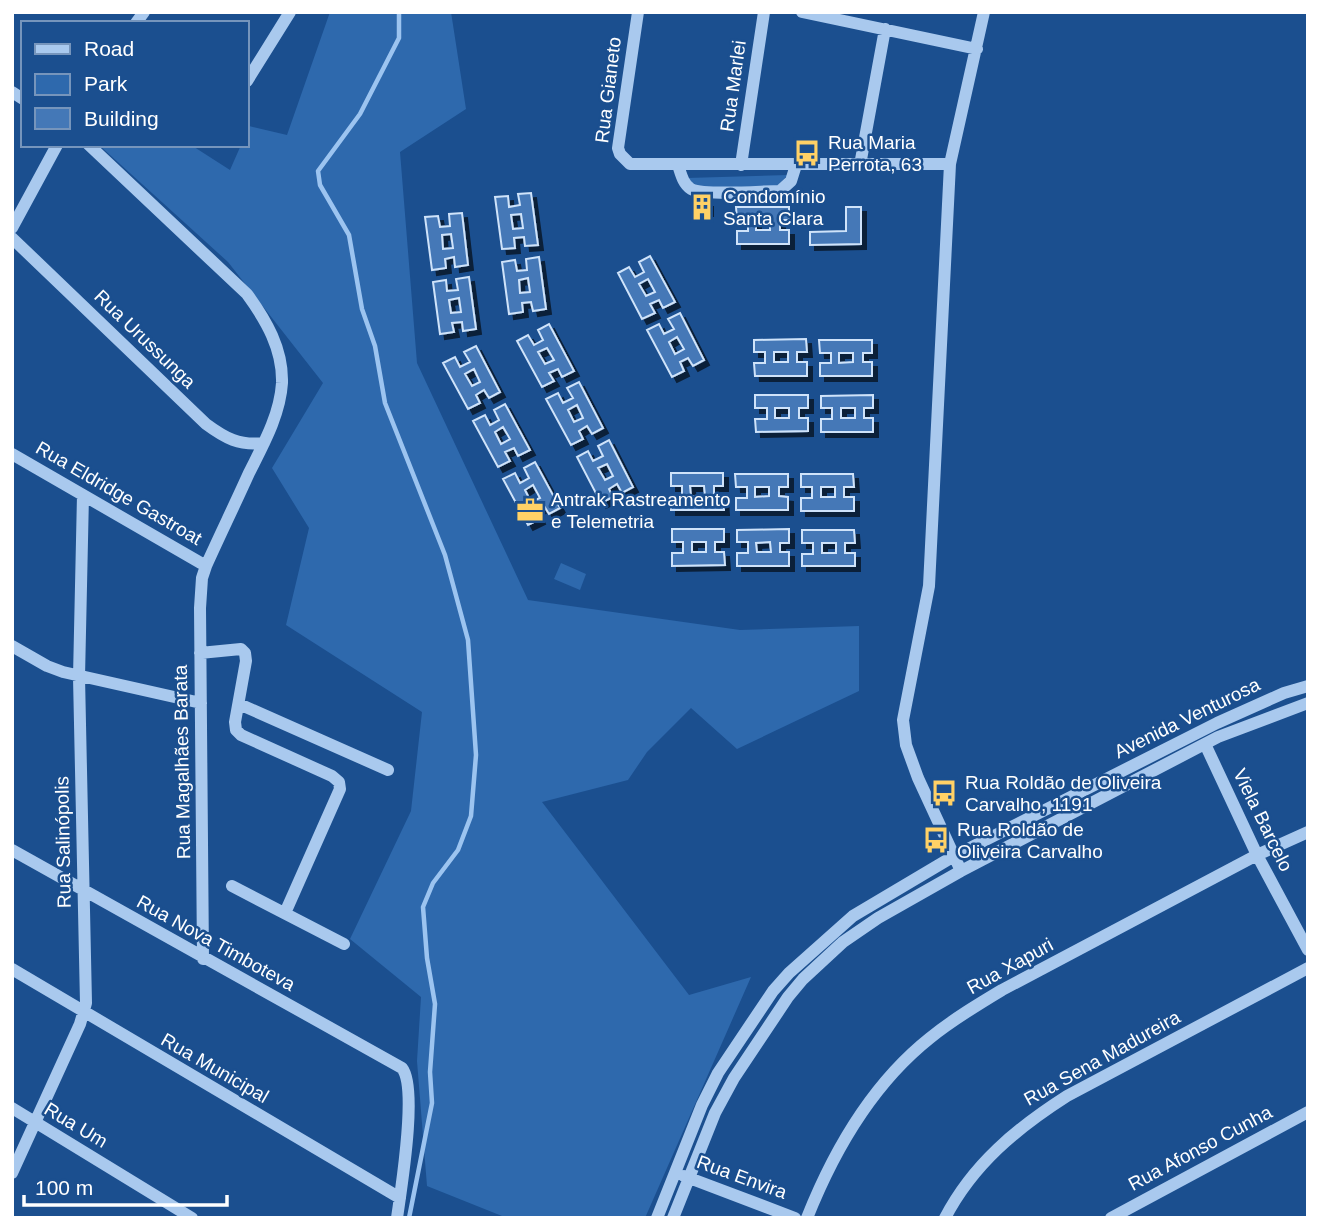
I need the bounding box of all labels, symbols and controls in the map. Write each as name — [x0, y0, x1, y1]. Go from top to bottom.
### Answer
legend — [21, 21, 248, 147]
street label: Rua Gianeto — [591, 36, 625, 144]
text: Road — [84, 37, 134, 60]
street label: Rua Marlei — [716, 39, 750, 133]
text: Park — [84, 72, 128, 95]
text: Building — [84, 107, 159, 130]
place label: Rua Maria Perrota, 63 — [828, 132, 922, 175]
bus stop icon: Rua Maria Perrota, 63 — [792, 138, 822, 168]
place label: Condomínio Santa Clara — [723, 186, 825, 229]
building icon: Condomínio Santa Clara — [687, 192, 717, 222]
street label: Rua Urussunga — [90, 286, 200, 393]
street label: Rua Eldridge Gastroat — [32, 437, 206, 549]
place label: Antrak Rastreamento e Telemetria — [551, 489, 731, 532]
office icon: Antrak Rastreamento e Telemetria — [515, 495, 545, 525]
street label: Rua Magalhães Barata — [170, 664, 194, 859]
street label: Avenida Venturosa — [1111, 673, 1264, 762]
street label: Viela Barcelo — [1229, 765, 1297, 875]
place label: Rua Roldão de Oliveira Carvalho, 1191 — [965, 772, 1162, 815]
street label: Rua Salinópolis — [51, 776, 75, 908]
bus stop icon: Rua Roldão de Oliveira Carvalho, 1191 — [929, 778, 959, 808]
place label: Rua Roldão de Oliveira Carvalho — [957, 819, 1103, 862]
bus stop icon: Rua Roldão de Oliveira Carvalho — [921, 825, 951, 855]
street label: Rua Nova Timboteva — [133, 891, 299, 995]
street label: Rua Xapuri — [963, 934, 1057, 998]
street label: Rua Sena Madureira — [1020, 1006, 1184, 1110]
street label: Rua Municipal — [158, 1029, 272, 1107]
street label: Rua Um — [41, 1098, 111, 1152]
street label: Rua Afonso Cunha — [1125, 1101, 1276, 1195]
street label: Rua Envira — [694, 1151, 790, 1203]
scale bar — [24, 1164, 228, 1208]
text: 100 m — [35, 1176, 93, 1199]

